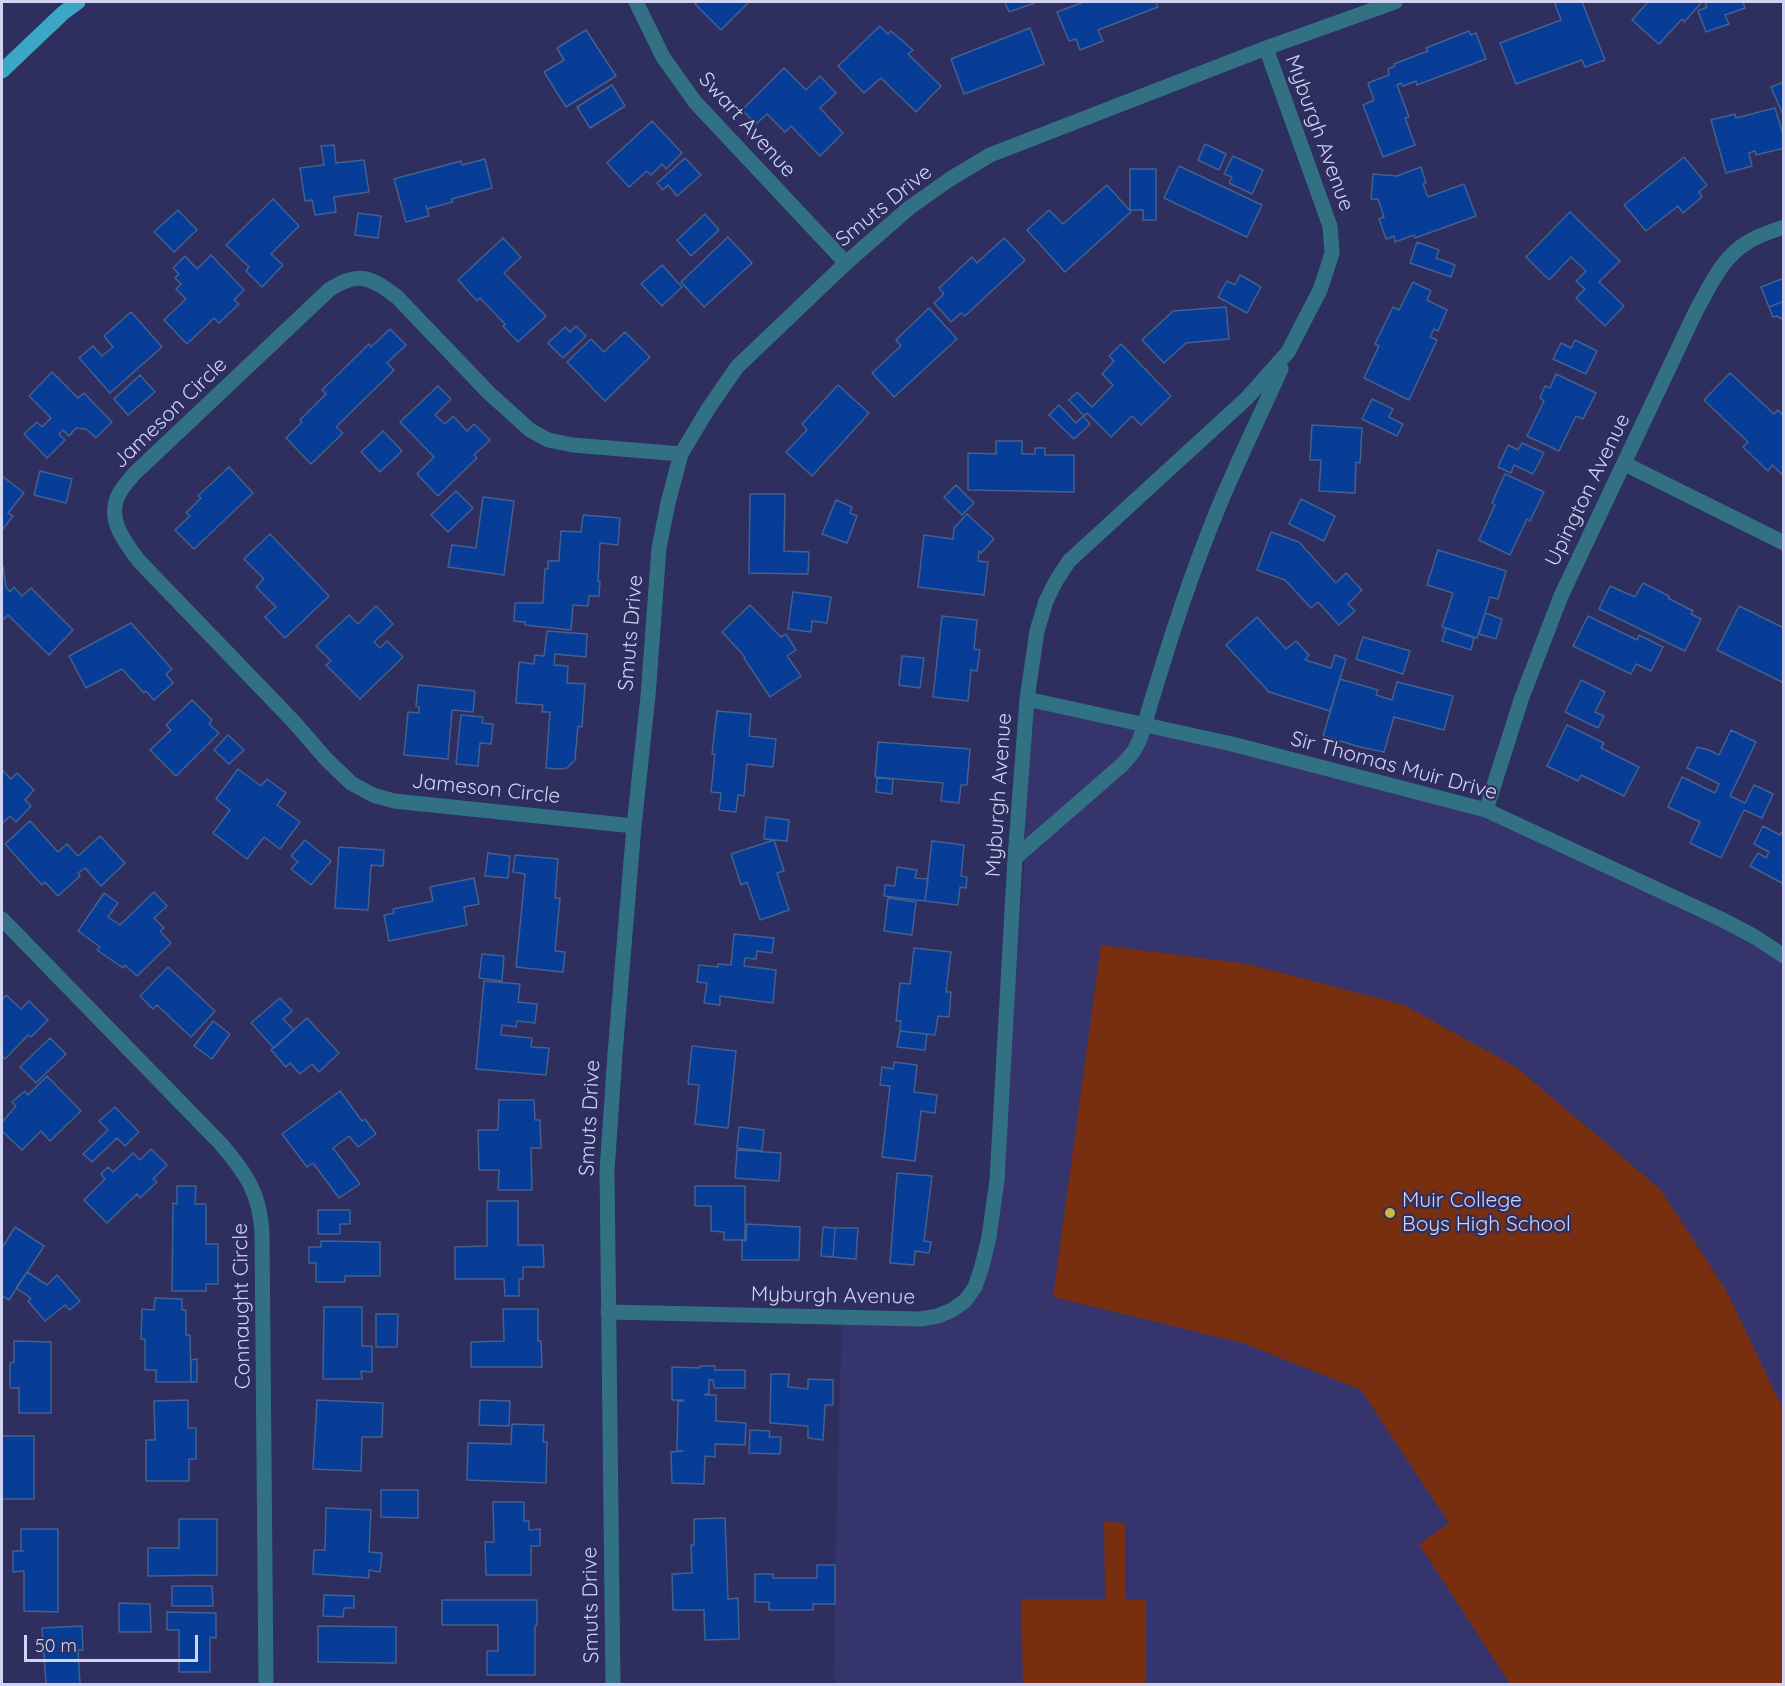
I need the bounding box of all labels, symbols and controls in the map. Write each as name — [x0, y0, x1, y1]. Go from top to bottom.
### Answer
street label: Myburgh Avenue — [1279, 51, 1359, 215]
street label: Swart Avenue — [693, 67, 801, 183]
street label: Smuts Drive — [831, 160, 937, 252]
street label: Jameson Circle — [108, 352, 232, 474]
street label: Upington Avenue — [1540, 410, 1636, 570]
street label: Smuts Drive — [613, 574, 649, 692]
street label: Myburgh Avenue — [981, 712, 1017, 878]
street label: Sir Thomas Muir Drive — [1288, 726, 1500, 806]
street label: Jameson Circle — [410, 769, 562, 809]
street label: Smuts Drive — [574, 1059, 606, 1177]
place label: Muir College Boys High School — [1402, 1188, 1571, 1238]
marker: Muir College Boys High School — [1383, 1206, 1397, 1220]
street label: Connaught Circle — [228, 1223, 256, 1389]
street label: Myburgh Avenue — [751, 1282, 915, 1310]
street label: Smuts Drive — [577, 1547, 605, 1663]
scale bar — [27, 1623, 201, 1661]
text: 50 m — [35, 1634, 77, 1657]

